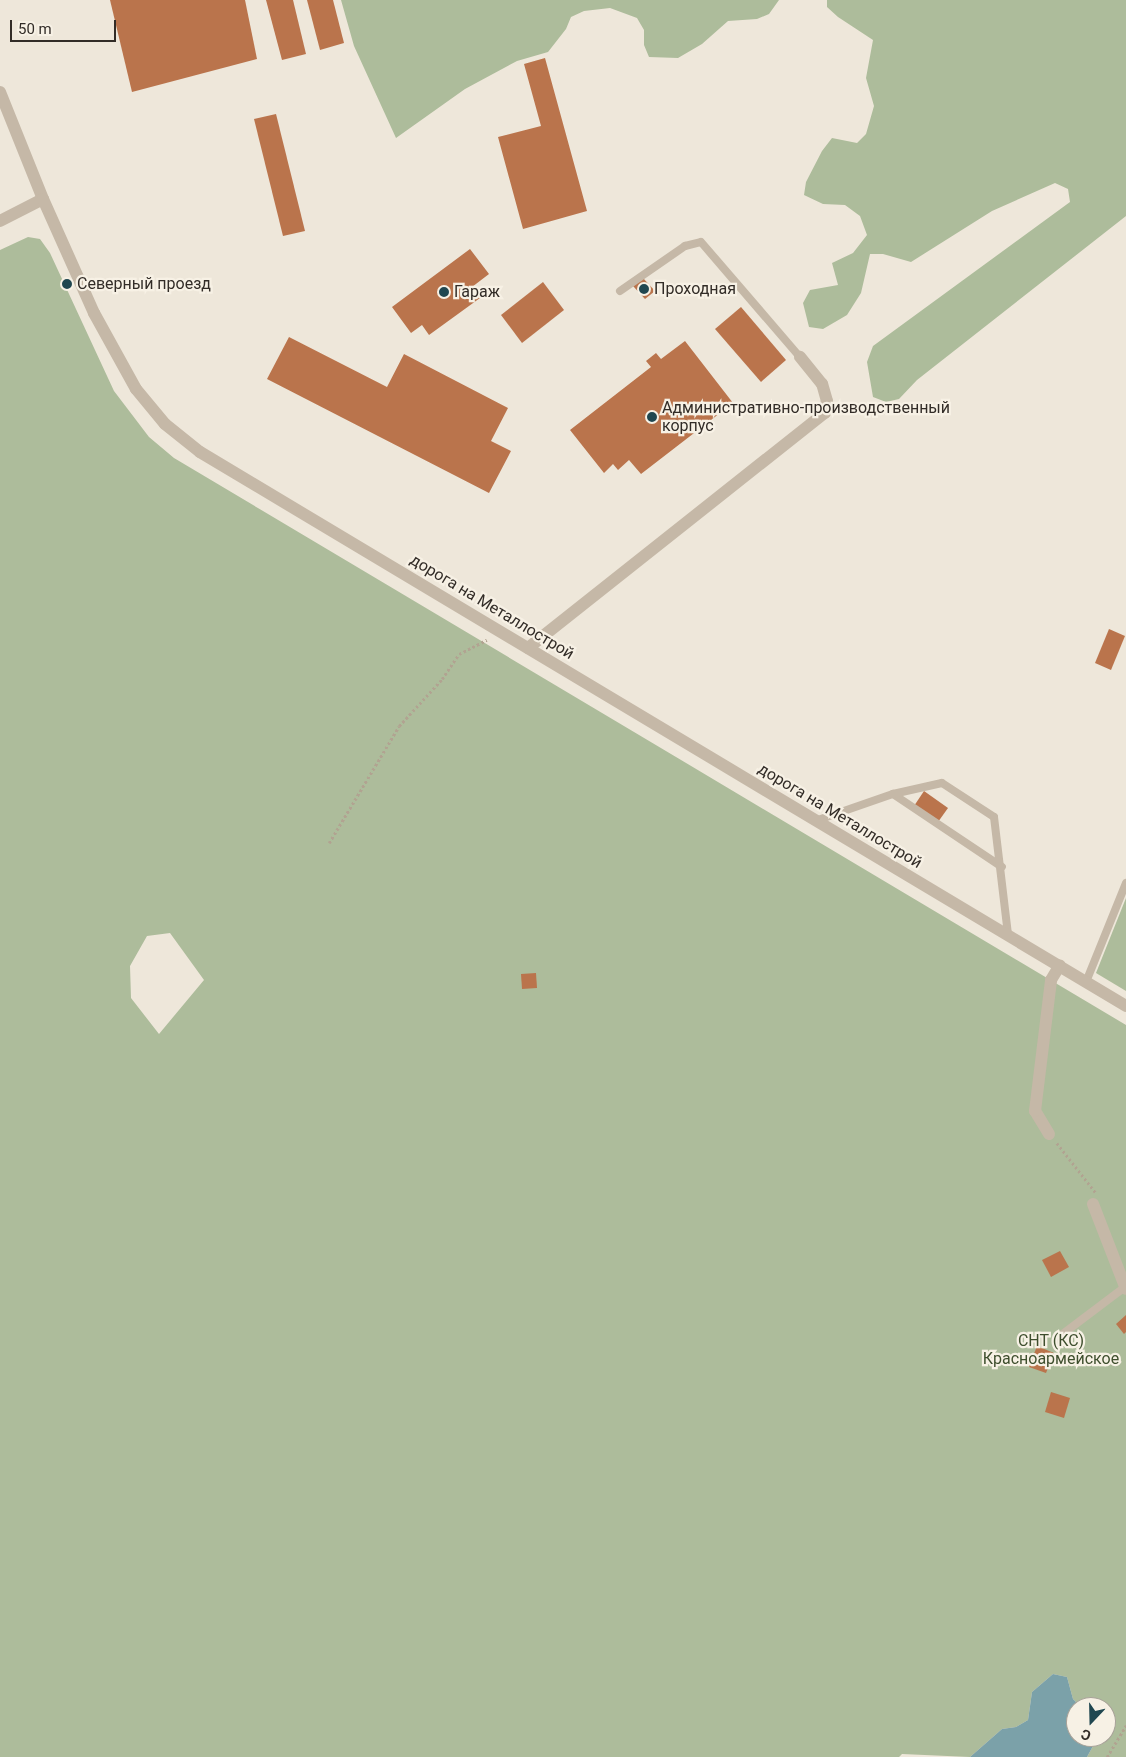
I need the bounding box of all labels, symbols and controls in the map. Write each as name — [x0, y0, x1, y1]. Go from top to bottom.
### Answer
scale bar — [12, 10, 119, 42]
text: 50 m — [18, 20, 52, 38]
place label: Северный проезд — [77, 274, 211, 294]
marker: Северный проезд — [61, 278, 73, 290]
place label: Проходная — [654, 279, 736, 299]
place label: Гараж — [454, 282, 500, 302]
marker: Проходная — [638, 283, 650, 295]
marker: Гараж — [438, 286, 450, 298]
place label: Административно-производственный корпус — [662, 398, 950, 436]
marker: Административно-производственный корпус — [646, 411, 658, 423]
street label: дорога на Металлострой — [407, 550, 577, 664]
street label: дорога на Металлострой — [755, 759, 925, 873]
park label: СНТ (КС) Красноармейское — [983, 1331, 1119, 1369]
north arrow — [1066, 1697, 1116, 1747]
text: С — [1079, 1726, 1093, 1744]

